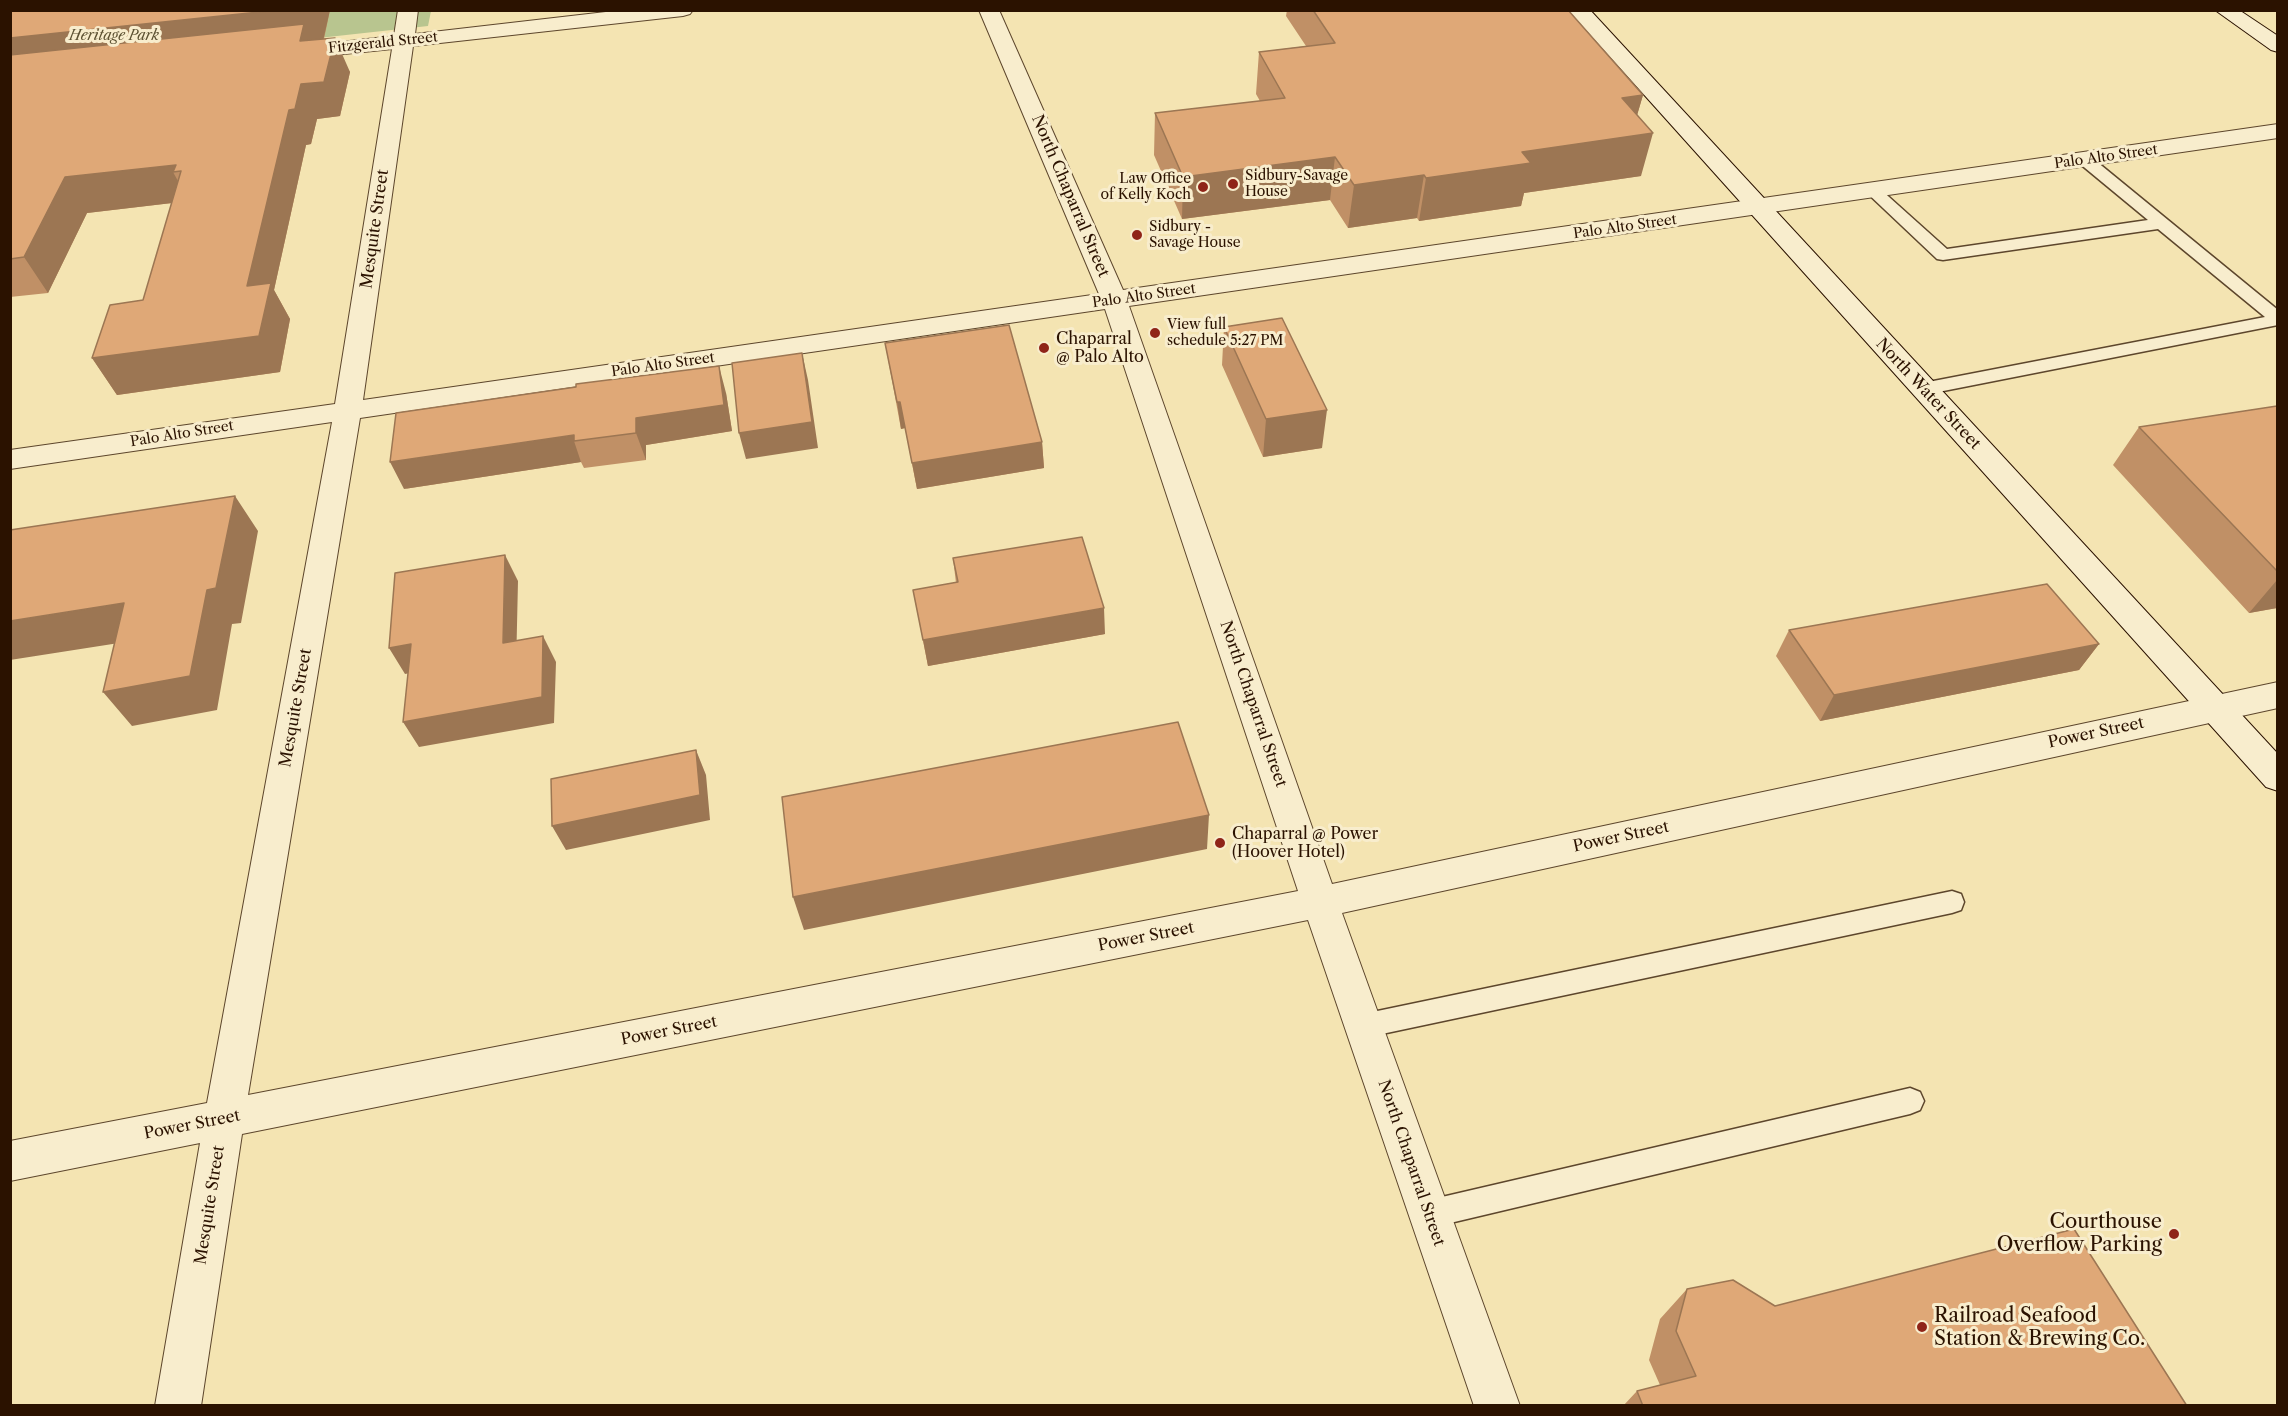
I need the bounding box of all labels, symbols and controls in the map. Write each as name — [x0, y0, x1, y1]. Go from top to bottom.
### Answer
park label: Heritage Park — [69, 28, 159, 44]
street label: Fitzgerald Street — [327, 29, 439, 57]
street label: North Chaparral Street — [1027, 112, 1113, 280]
street label: Palo Alto Street — [2053, 141, 2159, 173]
street label: Mesquite Street — [357, 168, 393, 290]
place label: Sidbury-Savage House — [1245, 168, 1348, 200]
place label: Law Office of Kelly Koch — [1101, 171, 1191, 204]
marker: Sidbury-Savage House — [1226, 177, 1240, 191]
marker: Law Office of Kelly Koch — [1196, 180, 1210, 194]
street label: Palo Alto Street — [1572, 211, 1678, 243]
place label: Sidbury - Savage House — [1149, 219, 1241, 252]
marker: Sidbury - Savage House — [1130, 228, 1144, 242]
street label: Palo Alto Street — [1091, 280, 1197, 312]
place label: View full schedule 5:27 PM — [1167, 317, 1283, 350]
marker: View full schedule 5:27 PM — [1148, 326, 1162, 340]
place label: Chaparral @ Palo Alto — [1056, 329, 1144, 367]
street label: North Water Street — [1872, 335, 1984, 453]
marker: Chaparral @ Palo Alto — [1037, 341, 1051, 355]
street label: Palo Alto Street — [610, 349, 716, 381]
street label: Palo Alto Street — [129, 418, 235, 450]
street label: North Chaparral Street — [1216, 618, 1290, 790]
street label: Mesquite Street — [276, 647, 316, 769]
street label: Power Street — [2046, 713, 2146, 753]
street label: Power Street — [1571, 817, 1671, 857]
place label: Chaparral @ Power (Hoover Hotel) — [1232, 824, 1378, 862]
marker: Chaparral @ Power (Hoover Hotel) — [1213, 836, 1227, 850]
street label: Power Street — [1096, 918, 1196, 956]
street label: Power Street — [619, 1012, 719, 1050]
street label: North Chaparral Street — [1374, 1077, 1448, 1249]
street label: Power Street — [142, 1106, 242, 1144]
street label: Mesquite Street — [191, 1144, 229, 1266]
place label: Courthouse Overflow Parking — [1997, 1210, 2162, 1257]
marker: Courthouse Overflow Parking — [2167, 1227, 2181, 1241]
place label: Railroad Seafood Station & Brewing Co. — [1934, 1304, 2145, 1351]
marker: Railroad Seafood Station & Brewing Co. — [1915, 1320, 1929, 1334]

